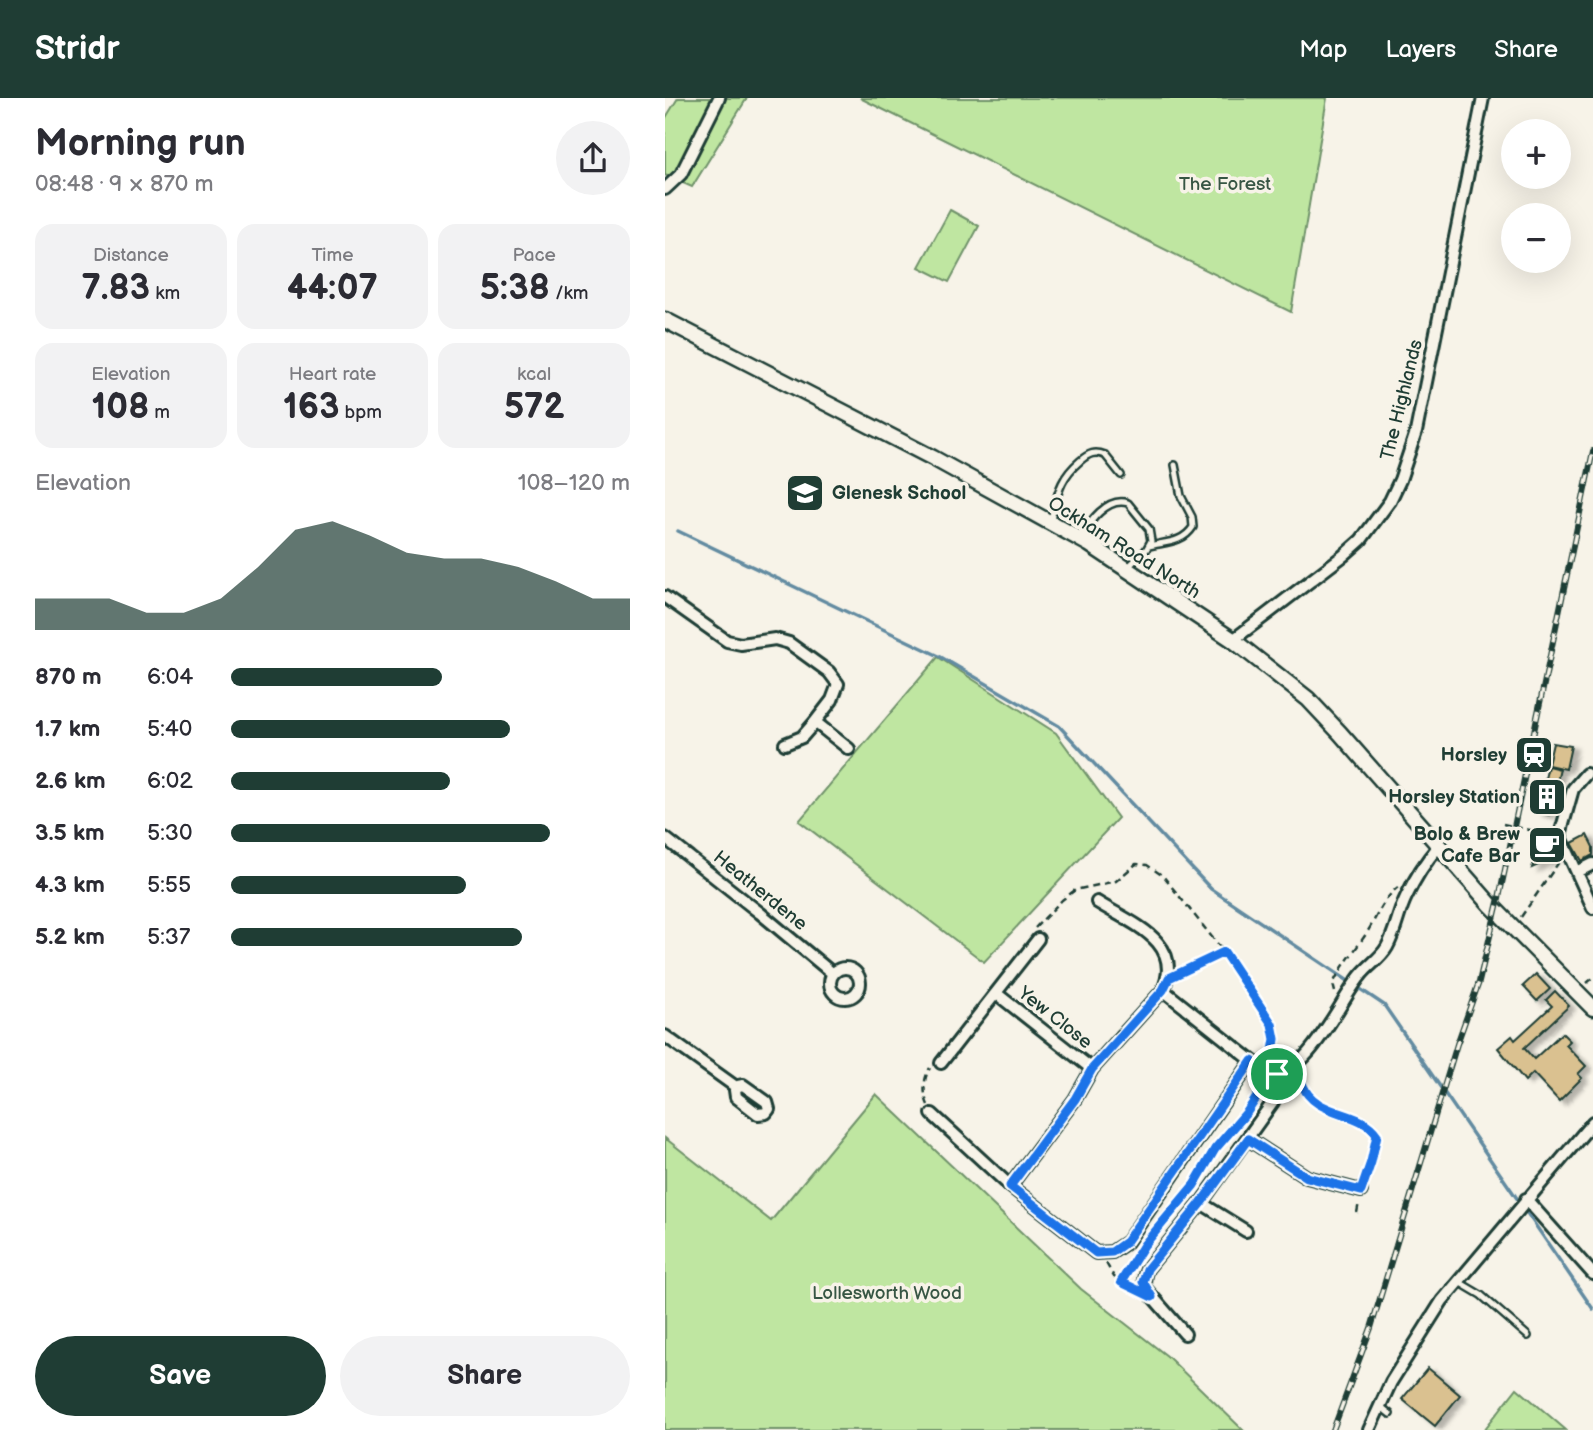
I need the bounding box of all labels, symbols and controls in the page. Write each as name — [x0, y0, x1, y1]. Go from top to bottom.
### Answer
text: Stridr — [35, 29, 120, 69]
text: Map — [1299, 35, 1347, 64]
text: Layers — [1385, 35, 1456, 64]
text: Share — [1494, 35, 1558, 64]
map controls — [1501, 119, 1571, 273]
button: + — [1501, 119, 1571, 189]
text: Morning run — [35, 121, 246, 166]
button: share — [556, 121, 630, 195]
text: 08:48 · 9 × 870 m — [35, 170, 213, 198]
park label: The Forest — [1179, 173, 1271, 196]
button: − — [1501, 203, 1571, 273]
text: Distance — [93, 244, 169, 267]
text: Time — [311, 244, 354, 267]
text: Pace — [513, 244, 556, 267]
text: 7.83 — [82, 267, 150, 310]
text: 44:07 — [287, 267, 378, 310]
text: 5:38 — [480, 267, 550, 310]
text: km — [150, 282, 180, 305]
text: /km — [550, 282, 589, 305]
street label: The Highlands — [1376, 337, 1428, 463]
text: Elevation — [91, 363, 170, 386]
text: Heart rate — [289, 363, 376, 386]
text: kcal — [517, 363, 551, 386]
text: 108 — [92, 386, 149, 429]
text: 163 — [283, 386, 339, 429]
text: 572 — [504, 386, 564, 429]
text: m — [149, 401, 170, 424]
text: bpm — [339, 401, 382, 424]
text: Elevation — [35, 469, 131, 497]
text: 108–120 m — [518, 469, 630, 497]
school or university icon: Glenesk School — [784, 472, 826, 514]
place label: Glenesk School — [832, 482, 966, 505]
street label: Ockham Road North — [1044, 492, 1204, 604]
text: 870 m — [35, 663, 102, 691]
text: 6:04 — [147, 663, 193, 691]
text: 1.7 km — [35, 715, 100, 743]
text: 5:40 — [147, 715, 192, 743]
station icon: Horsley — [1513, 734, 1555, 776]
place label: Horsley — [1441, 744, 1507, 767]
text: 2.6 km — [35, 767, 106, 795]
text: 6:02 — [147, 767, 193, 795]
building icon: Horsley Station — [1526, 776, 1568, 818]
place label: Horsley Station — [1388, 786, 1520, 809]
text: 3.5 km — [35, 819, 105, 847]
text: 5:30 — [147, 819, 193, 847]
place label: Bolo & Brew Cafe Bar — [1413, 823, 1521, 868]
cafe icon: Bolo & Brew Cafe Bar — [1526, 824, 1568, 866]
street label: Heatherdene — [708, 846, 812, 936]
text: 4.3 km — [35, 871, 105, 899]
text: 5:55 — [147, 871, 191, 899]
text: 5.2 km — [35, 923, 105, 951]
text: 5:37 — [147, 923, 190, 951]
street label: Yew Close — [1013, 981, 1097, 1054]
pin — [1247, 1044, 1307, 1104]
icon: arrive — [1258, 1055, 1296, 1093]
park label: Lollesworth Wood — [812, 1282, 962, 1305]
button: Save — [35, 1336, 326, 1416]
button: Share — [340, 1336, 630, 1416]

